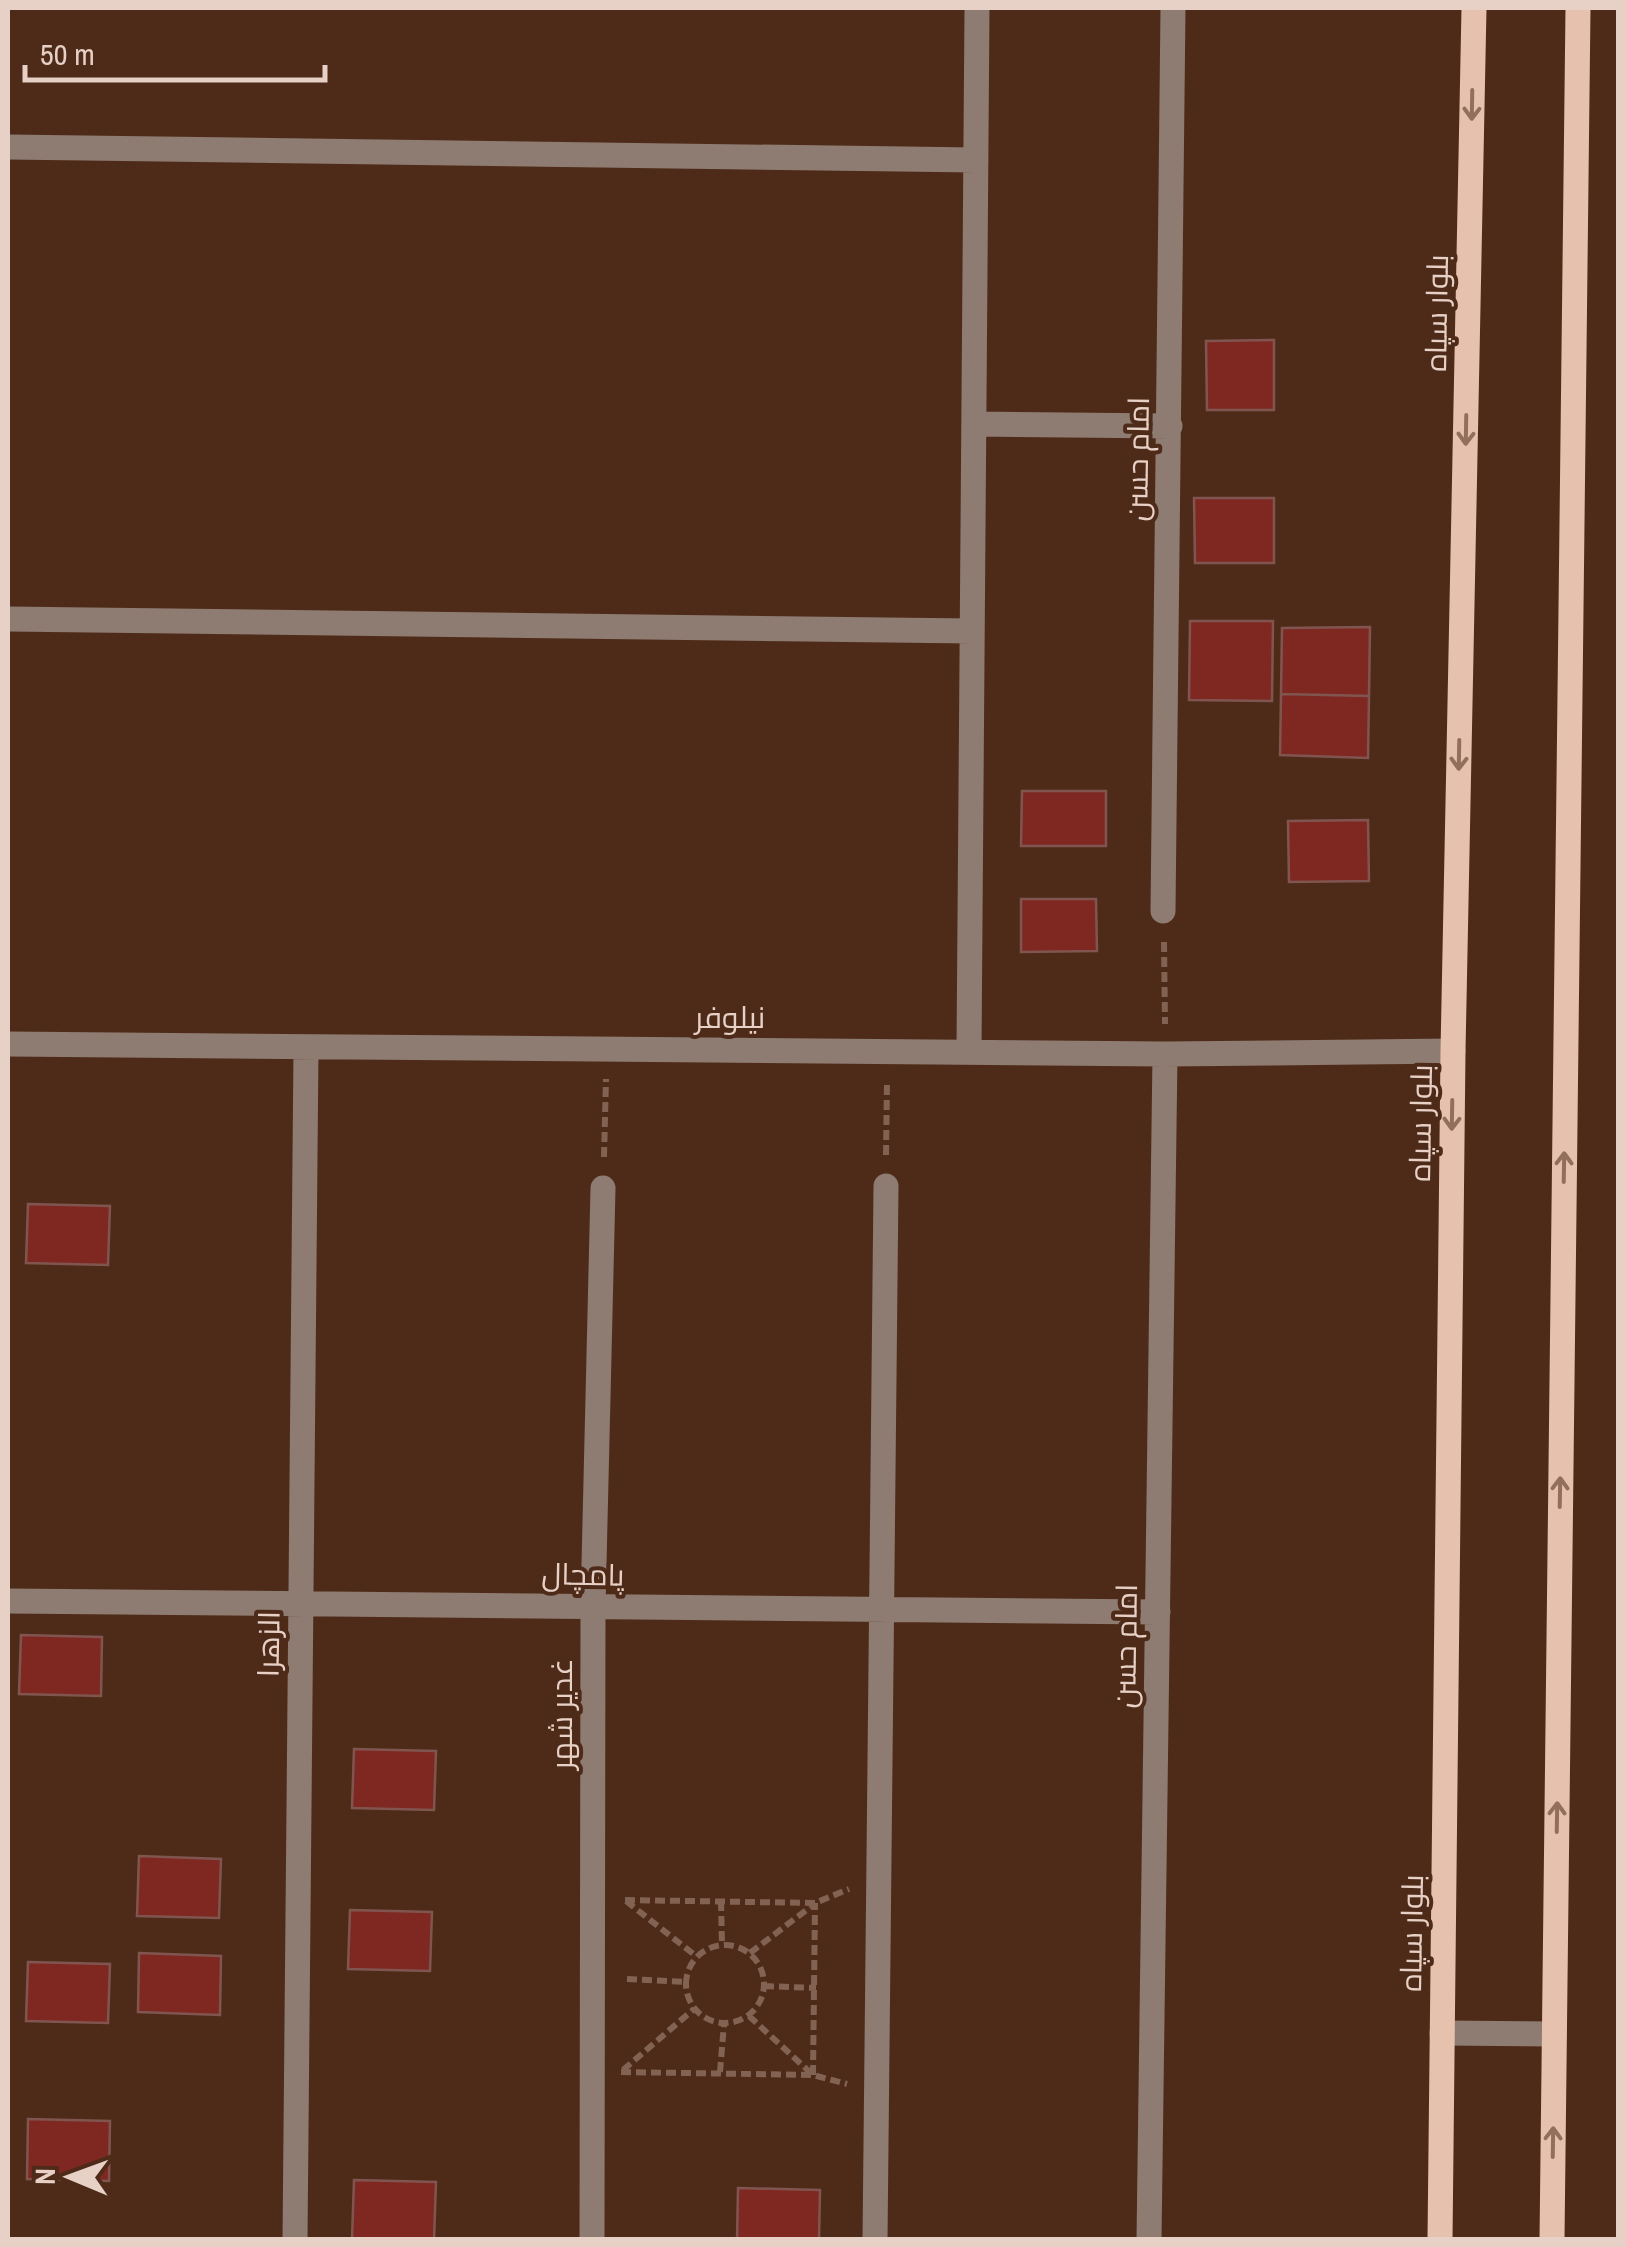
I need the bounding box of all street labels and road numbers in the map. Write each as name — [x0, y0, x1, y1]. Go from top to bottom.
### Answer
street label: بلوار سپاه — [1415, 254, 1457, 372]
street label: امام حسن — [1116, 396, 1159, 522]
street label: نیلوفر — [693, 997, 765, 1037]
street label: بلوار سپاه — [1399, 1064, 1441, 1182]
street label: پامچال — [541, 1553, 625, 1595]
street label: امام حسن — [1104, 1583, 1147, 1709]
street label: الزهرا — [247, 1611, 289, 1677]
street label: غدیر شهر — [541, 1658, 581, 1772]
street label: بلوار سپاه — [1390, 1874, 1432, 1992]

